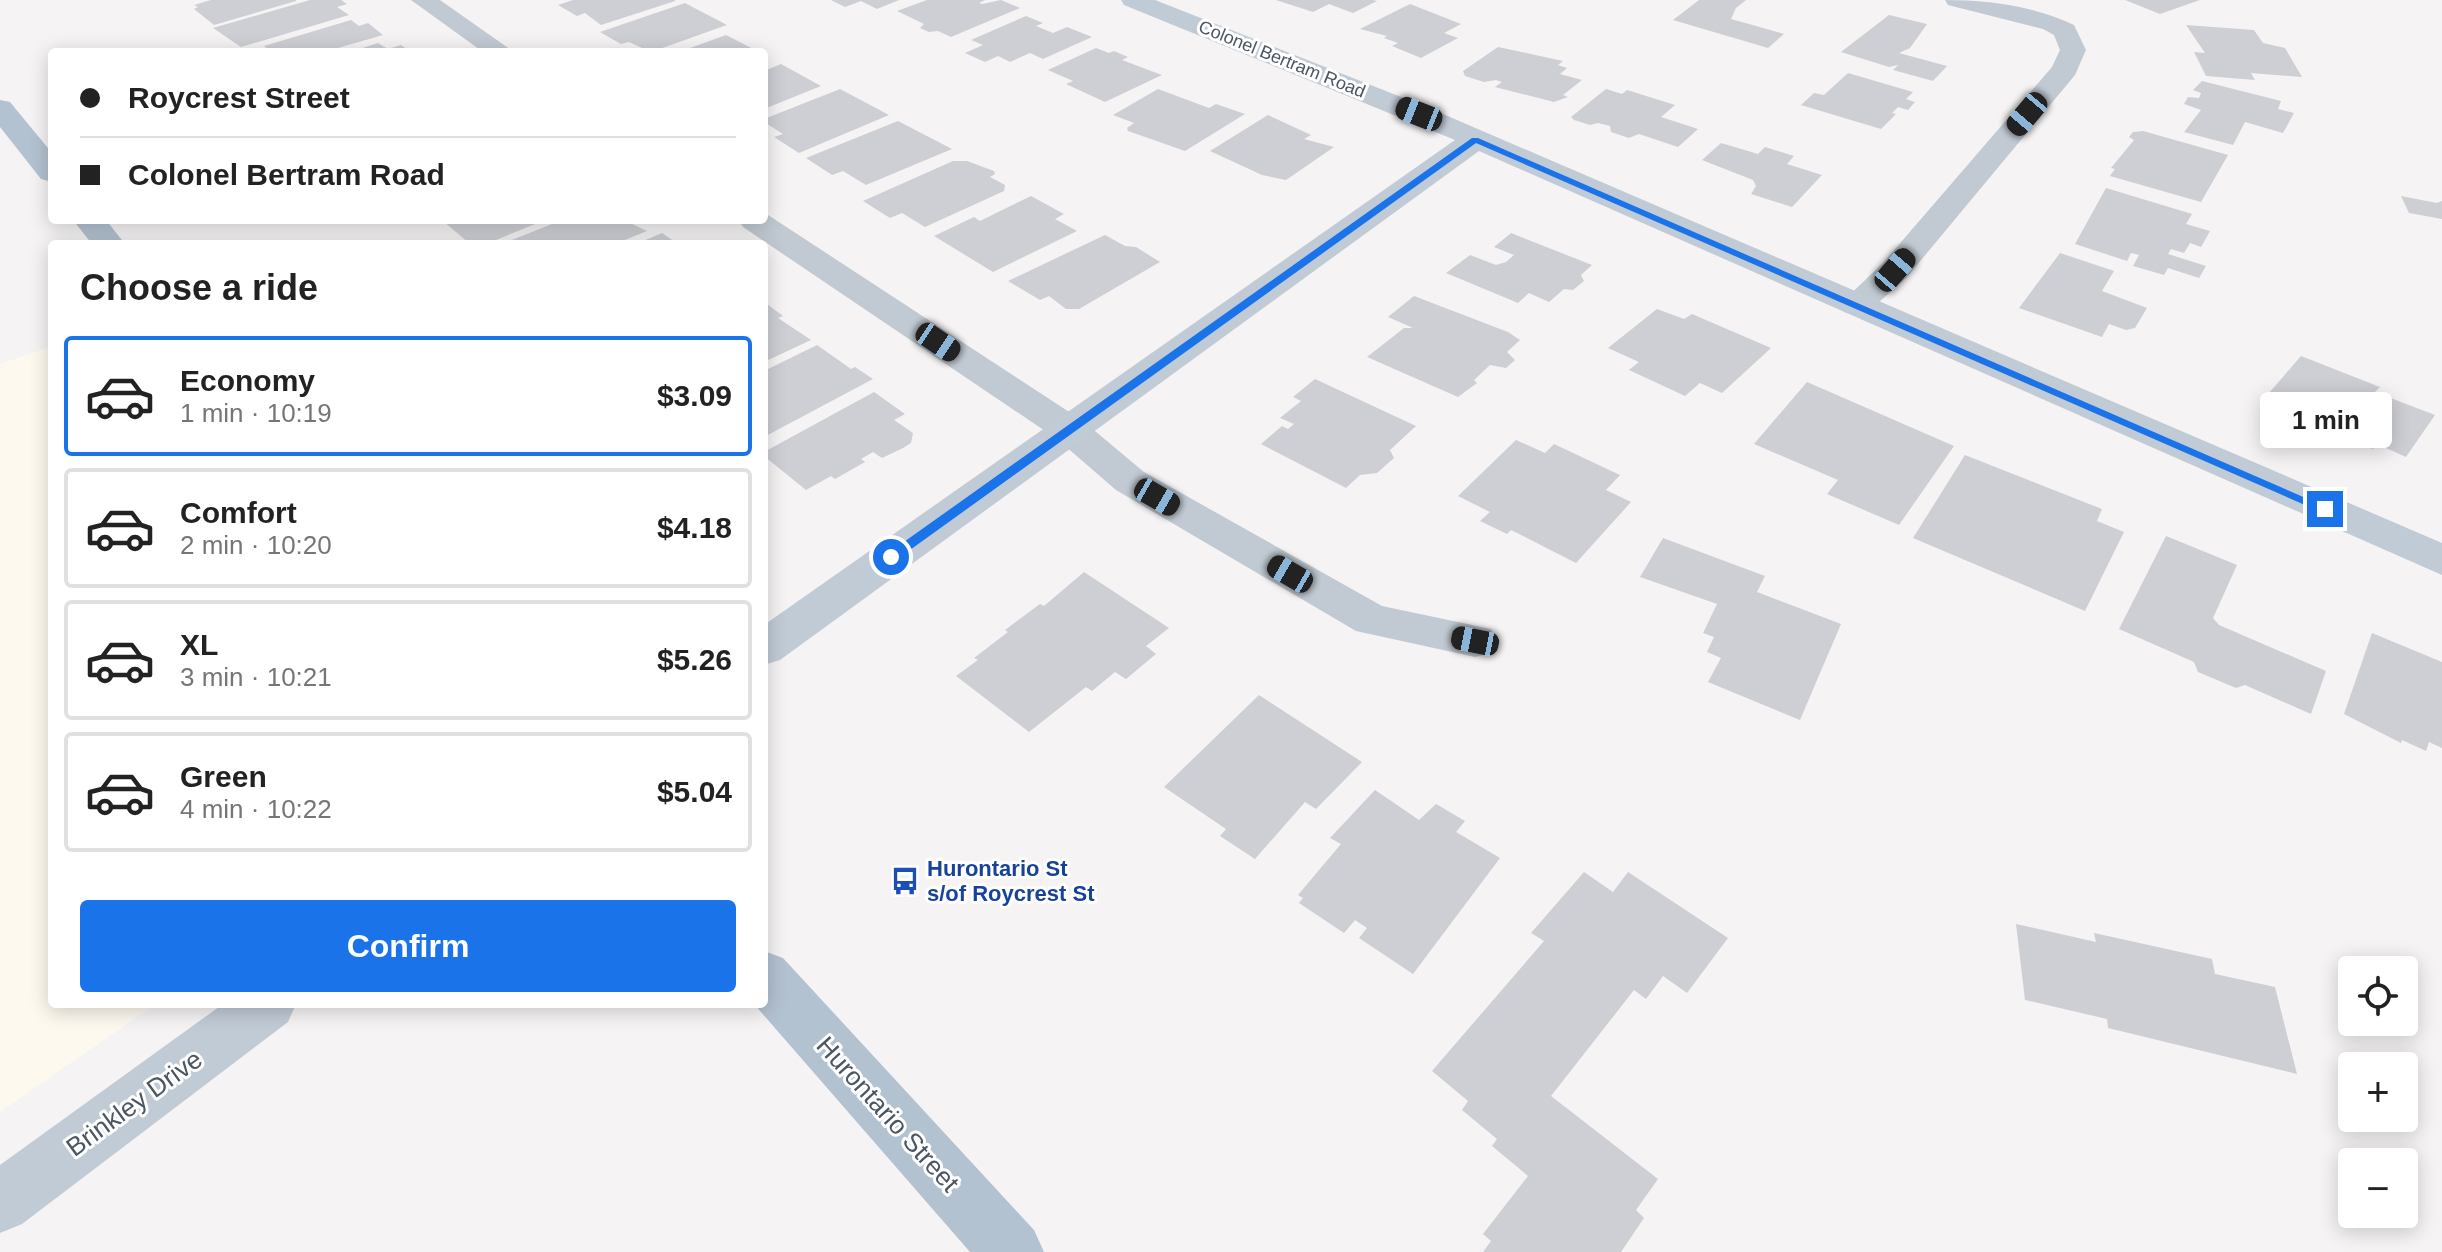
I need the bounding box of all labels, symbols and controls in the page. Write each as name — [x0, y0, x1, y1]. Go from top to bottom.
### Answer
street label: Colonel Bertram Road — [1196, 16, 1368, 102]
text: Roycrest Street — [128, 81, 350, 114]
car — [2002, 88, 2052, 140]
car — [1392, 94, 1446, 134]
text: Colonel Bertram Road — [128, 158, 445, 191]
car — [1870, 244, 1920, 296]
text: Choose a ride — [80, 267, 318, 308]
car — [911, 319, 965, 365]
icon: car — [84, 360, 156, 432]
text: Economy — [180, 364, 315, 397]
text: $3.09 — [657, 379, 732, 412]
callout: 1 min — [2259, 393, 2391, 449]
text: 1 min · 10:19 — [180, 398, 332, 428]
text: 1 min — [2292, 405, 2360, 435]
car — [1130, 475, 1184, 519]
route end — [2307, 491, 2343, 527]
icon: car — [84, 492, 156, 564]
text: Comfort — [180, 496, 297, 529]
text: $4.18 — [657, 511, 732, 544]
text: 2 min · 10:20 — [180, 530, 332, 560]
route start — [873, 539, 909, 575]
car — [1263, 552, 1317, 596]
icon: car — [84, 624, 156, 696]
car — [1449, 625, 1501, 657]
text: XL — [180, 628, 218, 661]
text: $5.26 — [657, 643, 732, 676]
text: 3 min · 10:21 — [180, 662, 332, 692]
icon: car — [84, 756, 156, 828]
text: Green — [180, 760, 267, 793]
text: $5.04 — [657, 775, 732, 808]
text: 4 min · 10:22 — [180, 794, 332, 824]
place label: Hurontario St s/of Roycrest St — [927, 856, 1095, 906]
bus stop icon: Hurontario St s/of Roycrest St — [890, 866, 920, 896]
button: Confirm — [80, 900, 736, 992]
map controls — [2338, 956, 2418, 1228]
button: locate — [2338, 956, 2418, 1036]
street label: Hurontario Street — [811, 1030, 966, 1198]
street label: Brinkley Drive — [60, 1044, 208, 1162]
button: + — [2338, 1052, 2418, 1132]
button: − — [2338, 1148, 2418, 1228]

